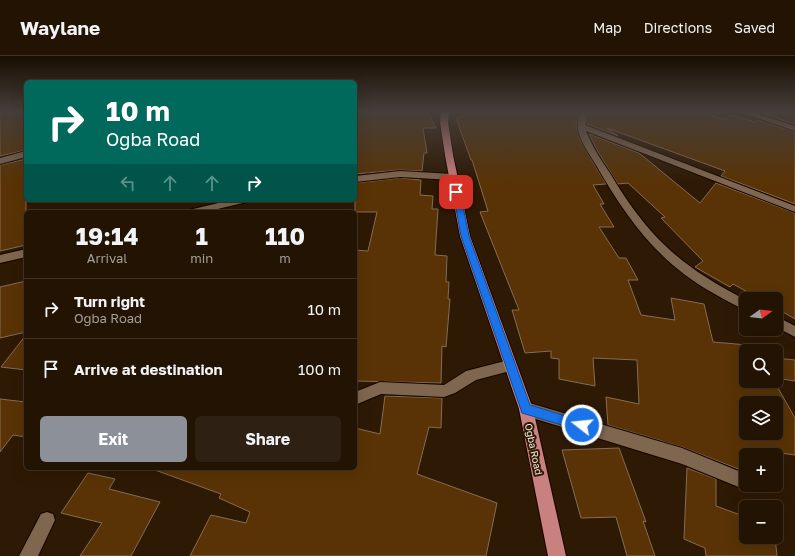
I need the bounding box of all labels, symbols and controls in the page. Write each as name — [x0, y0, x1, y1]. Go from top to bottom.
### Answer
text: Waylane — [20, 16, 100, 39]
text: Map — [593, 19, 622, 36]
text: Directions — [644, 19, 712, 36]
text: Saved — [734, 19, 775, 36]
text: 10 m — [106, 94, 170, 127]
icon: right — [40, 96, 92, 148]
text: Ogba Road — [106, 128, 200, 150]
icon: left — [117, 172, 139, 194]
icon: ahead — [159, 172, 181, 194]
icon: ahead — [201, 172, 223, 194]
icon: right — [243, 172, 265, 194]
pin — [439, 175, 473, 209]
icon: arrive — [445, 181, 467, 203]
text: 19:14 — [76, 221, 138, 250]
text: 1 — [195, 221, 208, 250]
text: 110 — [265, 221, 305, 250]
text: Arrival — [87, 250, 127, 266]
text: min — [190, 250, 213, 266]
text: m — [279, 250, 291, 266]
text: Turn right — [74, 292, 145, 310]
north arrow — [739, 292, 783, 336]
map controls — [739, 292, 783, 544]
icon: right — [40, 298, 62, 320]
text: 10 m — [307, 300, 341, 318]
text: Ogba Road — [74, 310, 142, 326]
button: search — [739, 344, 783, 388]
icon: arrive — [40, 358, 62, 380]
text: Arrive at destination — [74, 360, 223, 378]
text: 100 m — [298, 360, 341, 378]
button: layers — [739, 396, 783, 440]
position arrow — [561, 404, 603, 446]
button: Exit — [40, 416, 187, 462]
button: Share — [195, 416, 341, 462]
street label: Ogba Road — [523, 422, 545, 476]
button: + — [739, 448, 783, 492]
button: − — [739, 500, 783, 544]

